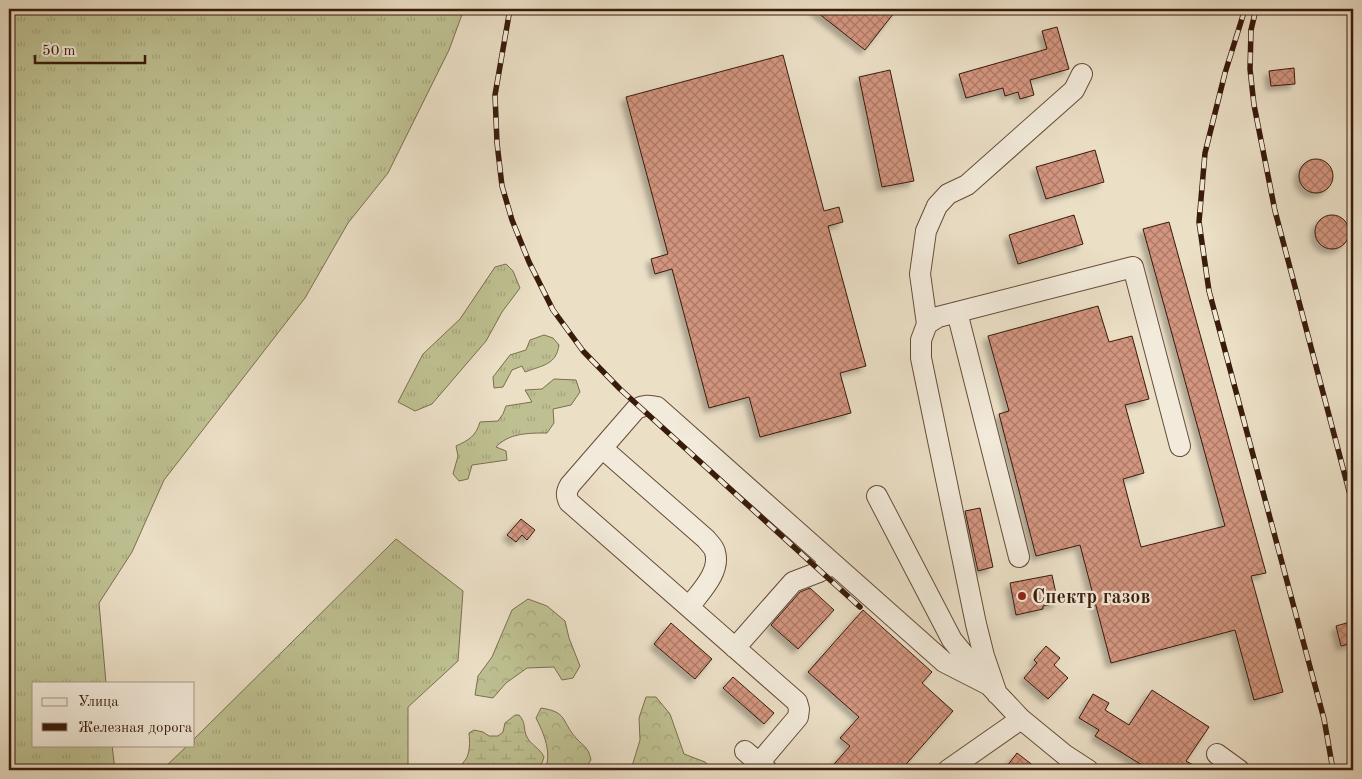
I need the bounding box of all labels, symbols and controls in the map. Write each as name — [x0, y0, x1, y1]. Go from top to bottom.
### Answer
scale bar — [35, 32, 145, 64]
text: 50 m — [42, 44, 76, 59]
place label: Спектр газов — [1032, 588, 1150, 608]
marker: Спектр газов — [1016, 590, 1028, 602]
legend — [32, 682, 195, 746]
text: Улица — [78, 695, 119, 710]
text: Железная дорога — [78, 721, 193, 736]

